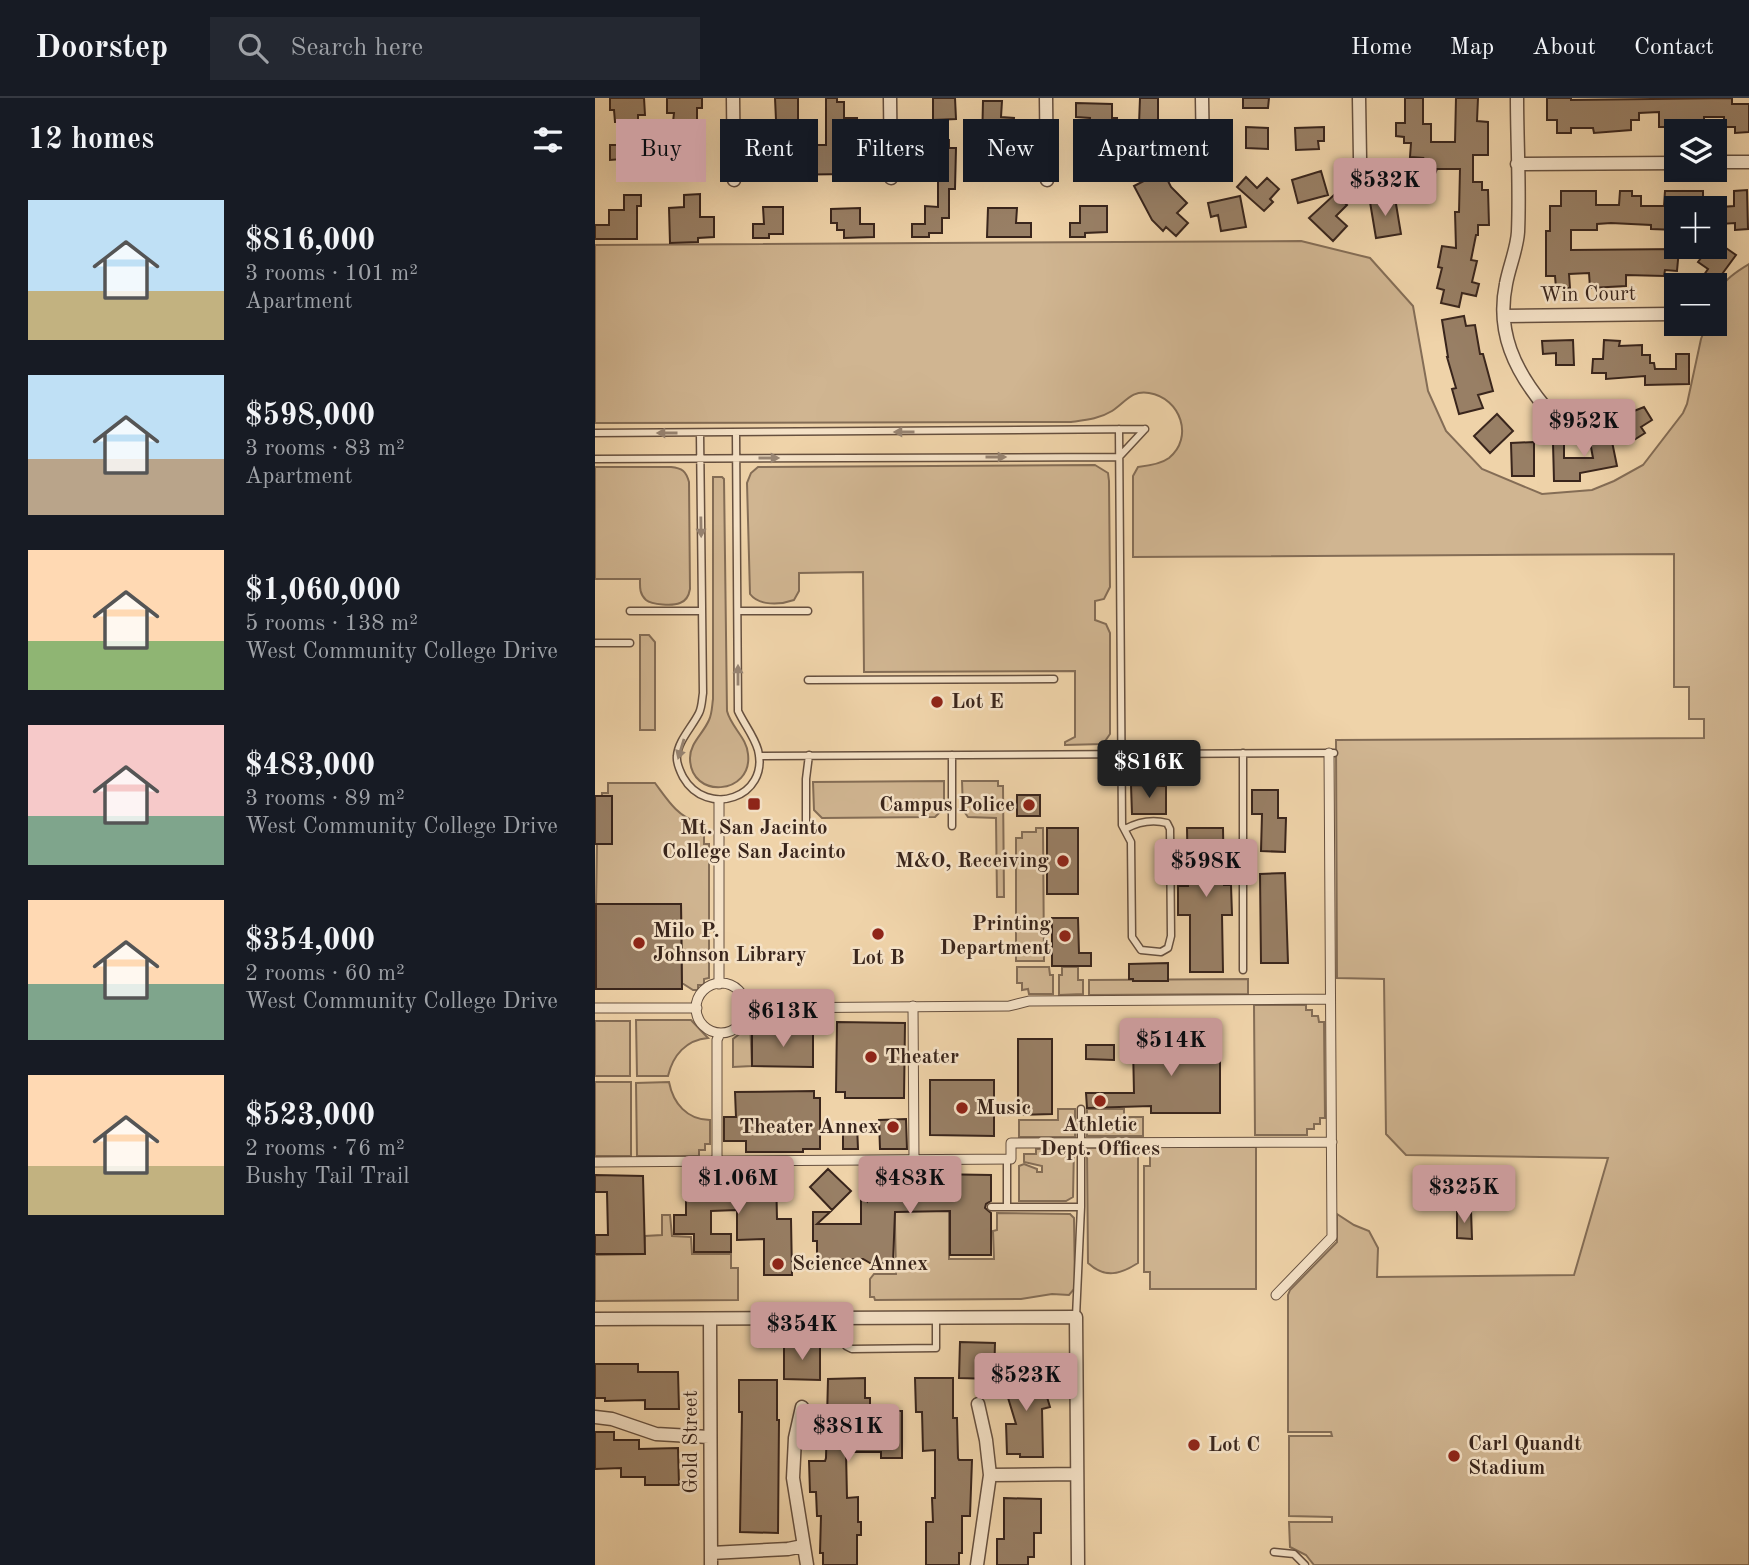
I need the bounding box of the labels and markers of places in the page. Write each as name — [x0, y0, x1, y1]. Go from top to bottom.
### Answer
pin: $532K — [1336, 158, 1434, 218]
pin: $952K — [1535, 400, 1633, 459]
place label: Lot E — [951, 692, 1004, 713]
marker: Lot E — [929, 694, 945, 710]
pin: $816K — [1100, 740, 1198, 800]
place label: Campus Police — [879, 795, 1015, 816]
marker: Mt. San Jacinto College San Jacinto — [746, 796, 762, 812]
marker: Campus Police — [1021, 797, 1037, 813]
place label: Mt. San Jacinto College San Jacinto — [662, 818, 846, 863]
pin: $598K — [1157, 840, 1255, 899]
place label: M&O, Receiving — [895, 851, 1049, 872]
marker: M&O, Receiving — [1055, 853, 1071, 869]
place label: Printing Department — [940, 914, 1051, 959]
place label: Milo P. Johnson Library — [653, 921, 807, 966]
marker: Lot B — [870, 926, 886, 942]
marker: Printing Department — [1057, 928, 1073, 944]
marker: Milo P. Johnson Library — [631, 935, 647, 951]
place label: Lot B — [851, 948, 905, 969]
pin: $613K — [734, 990, 832, 1049]
pin: $514K — [1122, 1018, 1220, 1078]
place label: Theater — [885, 1047, 959, 1068]
marker: Theater — [863, 1049, 879, 1065]
marker: Athletic Dept. Offices — [1092, 1093, 1108, 1109]
place label: Music — [976, 1098, 1031, 1119]
marker: Music — [954, 1100, 970, 1116]
place label: Athletic Dept. Offices — [1040, 1115, 1160, 1160]
place label: Theater Annex — [739, 1117, 879, 1138]
marker: Theater Annex — [885, 1119, 901, 1135]
pin: $1.06M — [681, 1156, 795, 1216]
pin: $483K — [861, 1156, 959, 1216]
pin: $325K — [1415, 1166, 1513, 1225]
place label: Science Annex — [792, 1254, 928, 1275]
marker: Science Annex — [770, 1256, 786, 1272]
pin: $354K — [753, 1302, 851, 1362]
pin: $523K — [977, 1354, 1075, 1413]
pin: $381K — [799, 1404, 897, 1464]
place label: Carl Quandt Stadium — [1468, 1434, 1582, 1479]
place label: Lot C — [1208, 1435, 1260, 1456]
marker: Lot C — [1186, 1437, 1202, 1453]
marker: Carl Quandt Stadium — [1446, 1448, 1462, 1464]

